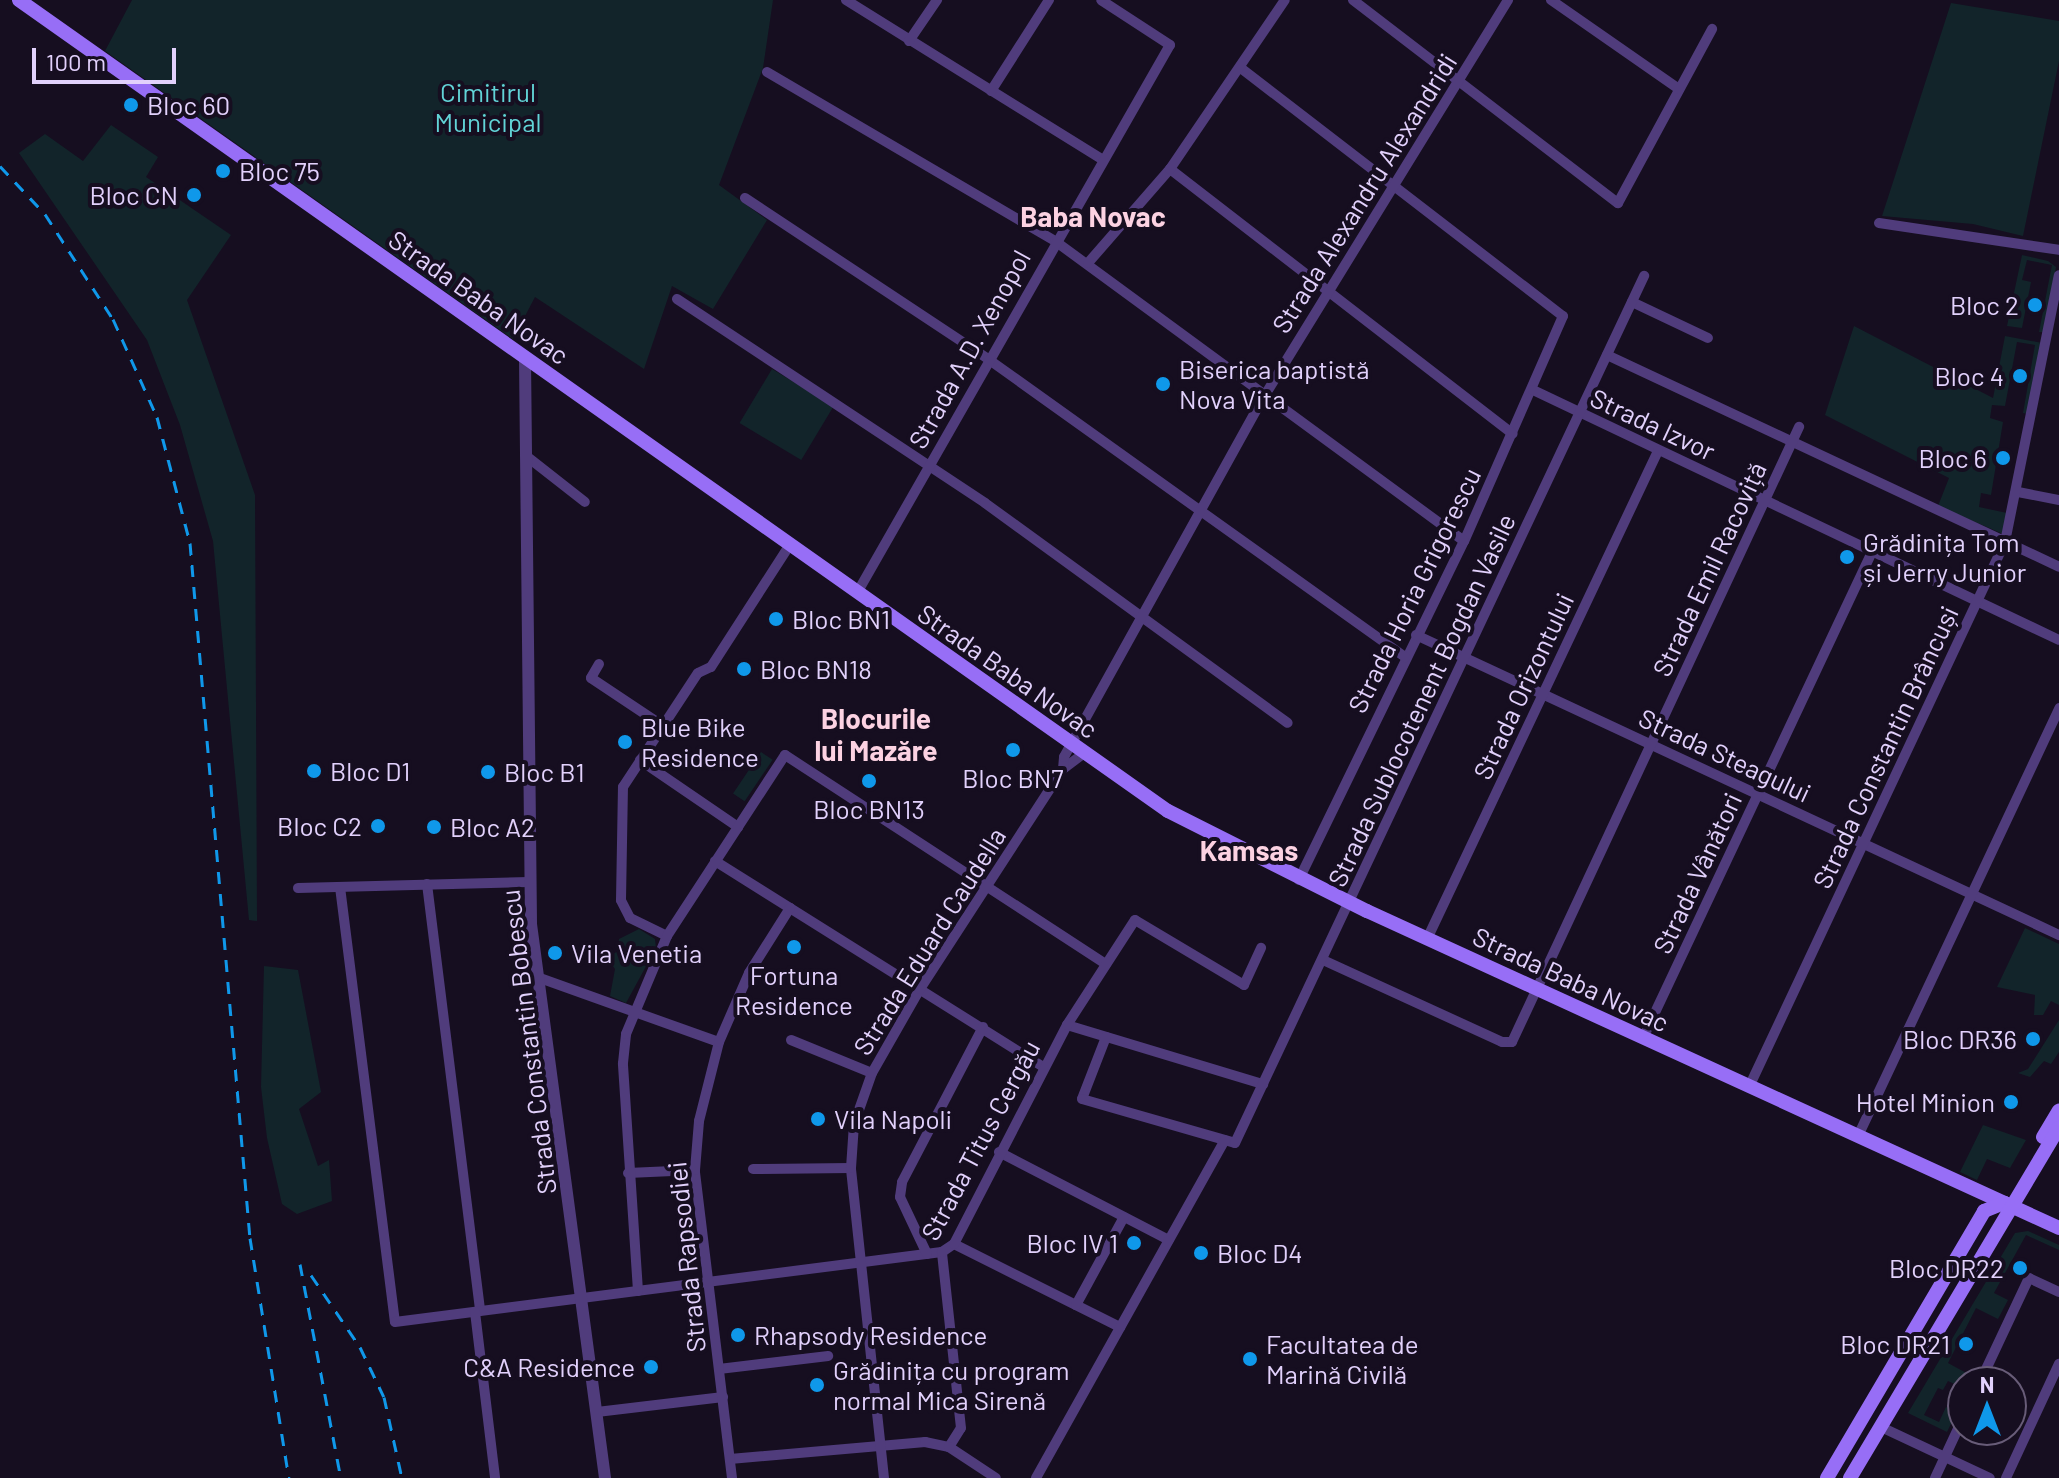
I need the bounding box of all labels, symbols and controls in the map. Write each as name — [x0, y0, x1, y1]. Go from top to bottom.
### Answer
scale bar — [36, 32, 180, 82]
text: 100 m — [46, 47, 106, 76]
street label: Strada Alexandru Alexandridi — [1265, 48, 1463, 338]
park label: Cimitirul Municipal — [435, 76, 541, 138]
place label: Bloc 60 — [147, 89, 230, 121]
marker: Bloc 60 — [122, 96, 140, 114]
place label: Bloc 75 — [239, 155, 320, 187]
marker: Bloc 75 — [214, 162, 232, 180]
place label: Bloc CN — [89, 179, 178, 211]
marker: Bloc CN — [185, 186, 203, 204]
district label: Baba Novac — [1020, 199, 1166, 233]
street label: Strada Baba Novac — [383, 223, 575, 371]
street label: Strada A.D. Xenopol — [902, 244, 1036, 454]
place label: Bloc 2 — [1950, 289, 2019, 321]
marker: Bloc 2 — [2026, 296, 2044, 314]
place label: Biserica baptistă Nova Vita — [1179, 353, 1370, 414]
place label: Bloc 4 — [1935, 360, 2004, 392]
marker: Bloc 4 — [2011, 367, 2029, 385]
marker: Biserica baptistă Nova Vita — [1154, 375, 1172, 393]
street label: Strada Izvor — [1586, 382, 1720, 466]
place label: Bloc 6 — [1918, 442, 1987, 474]
marker: Bloc 6 — [1994, 449, 2012, 467]
street label: Strada Emil Racoviță — [1646, 457, 1772, 681]
street label: Strada Horia Grigorescu — [1341, 462, 1487, 718]
street label: Strada Sublocotenent Bogdan Vasile — [1321, 509, 1521, 891]
place label: Grădinița Tom și Jerry Junior — [1863, 526, 2026, 588]
marker: Grădinița Tom și Jerry Junior — [1838, 548, 1856, 566]
street label: Strada Orizontului — [1466, 588, 1580, 784]
street label: Strada Baba Novac — [912, 597, 1104, 745]
street label: Strada Constantin Brâncuși — [1806, 601, 1964, 893]
place label: Bloc BN1 — [792, 603, 890, 635]
marker: Bloc BN1 — [767, 610, 785, 628]
place label: Bloc BN18 — [760, 653, 872, 685]
marker: Bloc BN18 — [735, 660, 753, 678]
district label: Blocurile lui Mazăre — [815, 701, 937, 767]
street label: Strada Steagului — [1634, 702, 1816, 808]
place label: Blue Bike Residence — [641, 711, 759, 772]
marker: Blue Bike Residence — [616, 733, 634, 751]
marker: Bloc BN7 — [1004, 741, 1022, 759]
place label: Bloc D1 — [330, 755, 410, 787]
place label: Bloc B1 — [504, 756, 585, 788]
marker: Bloc D1 — [305, 762, 323, 780]
place label: Bloc BN7 — [962, 762, 1064, 794]
marker: Bloc B1 — [479, 763, 497, 781]
marker: Bloc BN13 — [860, 772, 878, 790]
street label: Strada Vânători — [1646, 788, 1748, 958]
place label: Bloc BN13 — [813, 793, 925, 825]
place label: Bloc C2 — [277, 810, 362, 842]
place label: Bloc A2 — [450, 811, 535, 843]
marker: Bloc C2 — [369, 817, 387, 835]
marker: Bloc A2 — [425, 818, 443, 836]
street label: Strada Eduard Caudella — [846, 822, 1012, 1060]
district label: Kamsas — [1200, 833, 1298, 867]
street label: Strada Constantin Bobescu — [494, 888, 562, 1196]
street label: Strada Baba Novac — [1468, 920, 1674, 1038]
place label: Vila Venetia — [571, 937, 702, 969]
marker: Fortuna Residence — [785, 938, 803, 956]
marker: Vila Venetia — [546, 944, 564, 962]
place label: Fortuna Residence — [735, 959, 853, 1020]
place label: Bloc DR36 — [1903, 1023, 2017, 1055]
marker: Bloc DR36 — [2024, 1030, 2042, 1048]
street label: Strada Titus Cergău — [914, 1035, 1046, 1245]
place label: Hotel Minion — [1856, 1086, 1995, 1118]
marker: Hotel Minion — [2002, 1093, 2020, 1111]
place label: Vila Napoli — [834, 1103, 952, 1135]
marker: Vila Napoli — [809, 1110, 827, 1128]
street label: Strada Rapsodiei — [660, 1160, 712, 1354]
place label: Bloc IV 1 — [1026, 1227, 1118, 1259]
marker: Bloc IV 1 — [1125, 1234, 1143, 1252]
place label: Bloc D4 — [1217, 1237, 1303, 1269]
marker: Bloc D4 — [1192, 1244, 1210, 1262]
place label: Bloc DR22 — [1889, 1252, 2004, 1284]
marker: Bloc DR22 — [2011, 1259, 2029, 1277]
place label: Rhapsody Residence — [754, 1319, 987, 1351]
marker: Rhapsody Residence — [729, 1326, 747, 1344]
place label: Facultatea de Marină Civilă — [1266, 1328, 1419, 1390]
place label: Bloc DR21 — [1840, 1328, 1950, 1360]
marker: Bloc DR21 — [1957, 1335, 1975, 1353]
marker: Facultatea de Marină Civilă — [1241, 1350, 1259, 1368]
place label: C&A Residence — [463, 1351, 635, 1383]
place label: Grădinița cu program normal Mica Sirenă — [833, 1354, 1069, 1416]
marker: C&A Residence — [642, 1358, 660, 1376]
north arrow — [1947, 1366, 2027, 1446]
text: N — [1980, 1371, 1994, 1397]
marker: Grădinița cu program normal Mica Sirenă — [808, 1376, 826, 1394]

